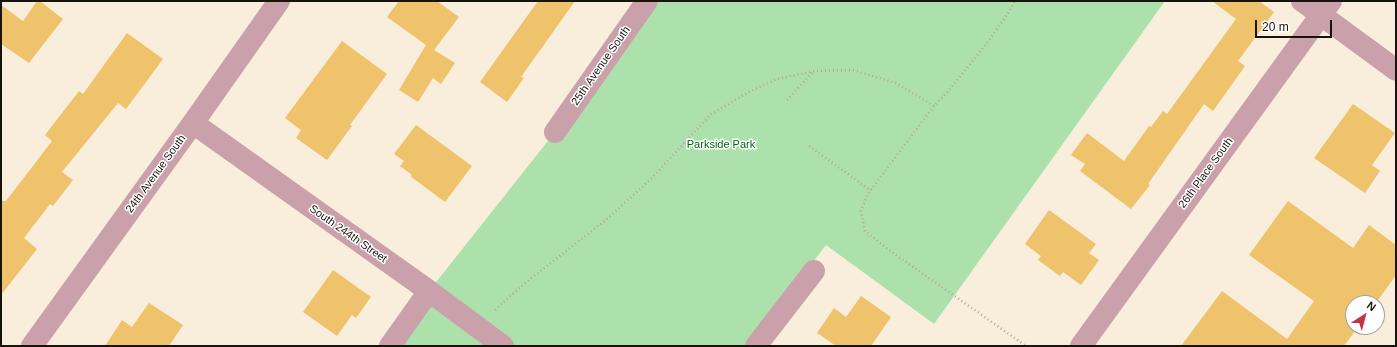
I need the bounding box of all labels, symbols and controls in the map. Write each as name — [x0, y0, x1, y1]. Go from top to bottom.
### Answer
scale bar — [1257, 12, 1334, 38]
text: 20 m — [1262, 20, 1289, 34]
street label: 25th Avenue South — [569, 24, 633, 108]
street label: 24th Avenue South — [123, 132, 189, 216]
street label: 26th Place South — [1176, 135, 1236, 211]
park label: Parkside Park — [687, 138, 755, 152]
street label: South 244th Street — [307, 202, 389, 266]
north arrow — [1345, 295, 1385, 335]
text: N — [1365, 299, 1378, 313]

